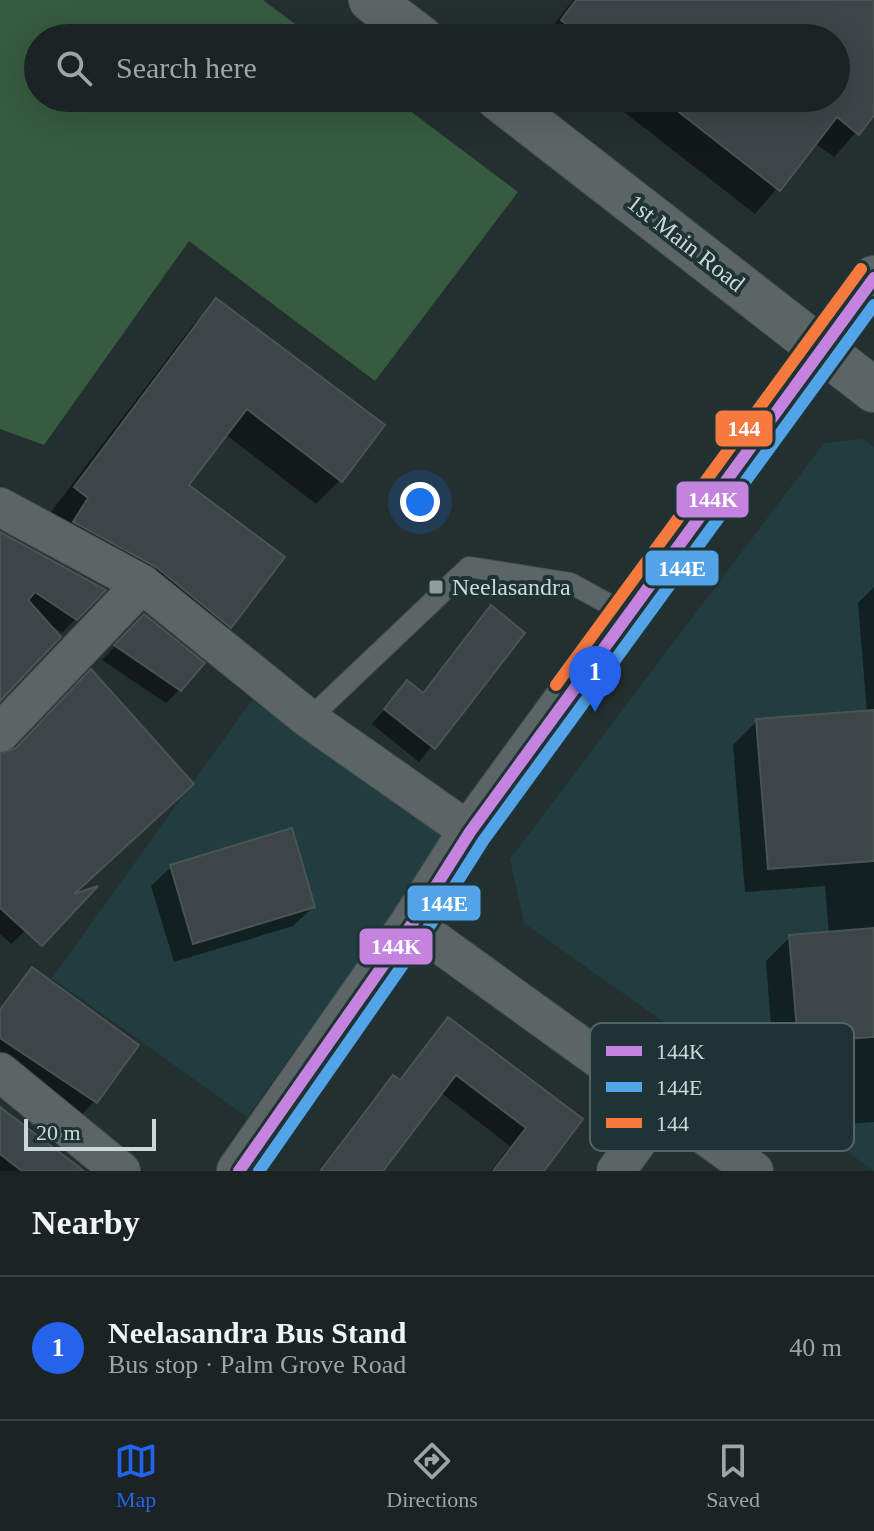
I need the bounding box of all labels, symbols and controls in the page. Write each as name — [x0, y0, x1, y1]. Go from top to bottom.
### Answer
search box — [24, 24, 850, 112]
icon: search — [52, 46, 96, 90]
text: Search here — [116, 51, 257, 84]
street label: 1st Main Road — [622, 189, 750, 297]
line badge: 144 — [714, 409, 774, 448]
text: 144 — [728, 416, 761, 441]
line badge: 144K — [675, 480, 750, 519]
your location — [400, 482, 440, 522]
text: 144K — [688, 487, 738, 512]
line badge: 144E — [644, 549, 720, 587]
text: 144E — [658, 556, 706, 581]
place label: Neelasandra — [452, 574, 571, 600]
marker: Neelasandra — [427, 578, 445, 596]
pin: 1 — [569, 646, 621, 712]
line badge: 144E — [406, 884, 482, 922]
text: 144E — [420, 891, 468, 916]
line badge: 144K — [358, 927, 434, 966]
text: 144K — [371, 934, 421, 959]
legend — [590, 1023, 854, 1151]
text: 144K — [656, 1039, 705, 1064]
text: 144E — [656, 1075, 702, 1100]
text: 144 — [656, 1111, 689, 1136]
scale bar — [24, 1115, 156, 1151]
text: 20 m — [36, 1120, 81, 1145]
text: Nearby — [32, 1204, 140, 1241]
text: Neelasandra Bus Stand — [108, 1316, 406, 1349]
text: 1 — [52, 1333, 65, 1362]
text: 40 m — [789, 1333, 842, 1362]
text: Bus stop · Palm Grove Road — [108, 1350, 406, 1379]
tab: Map — [114, 1439, 158, 1513]
tab: Directions — [386, 1439, 478, 1513]
tab: Saved — [706, 1439, 760, 1513]

